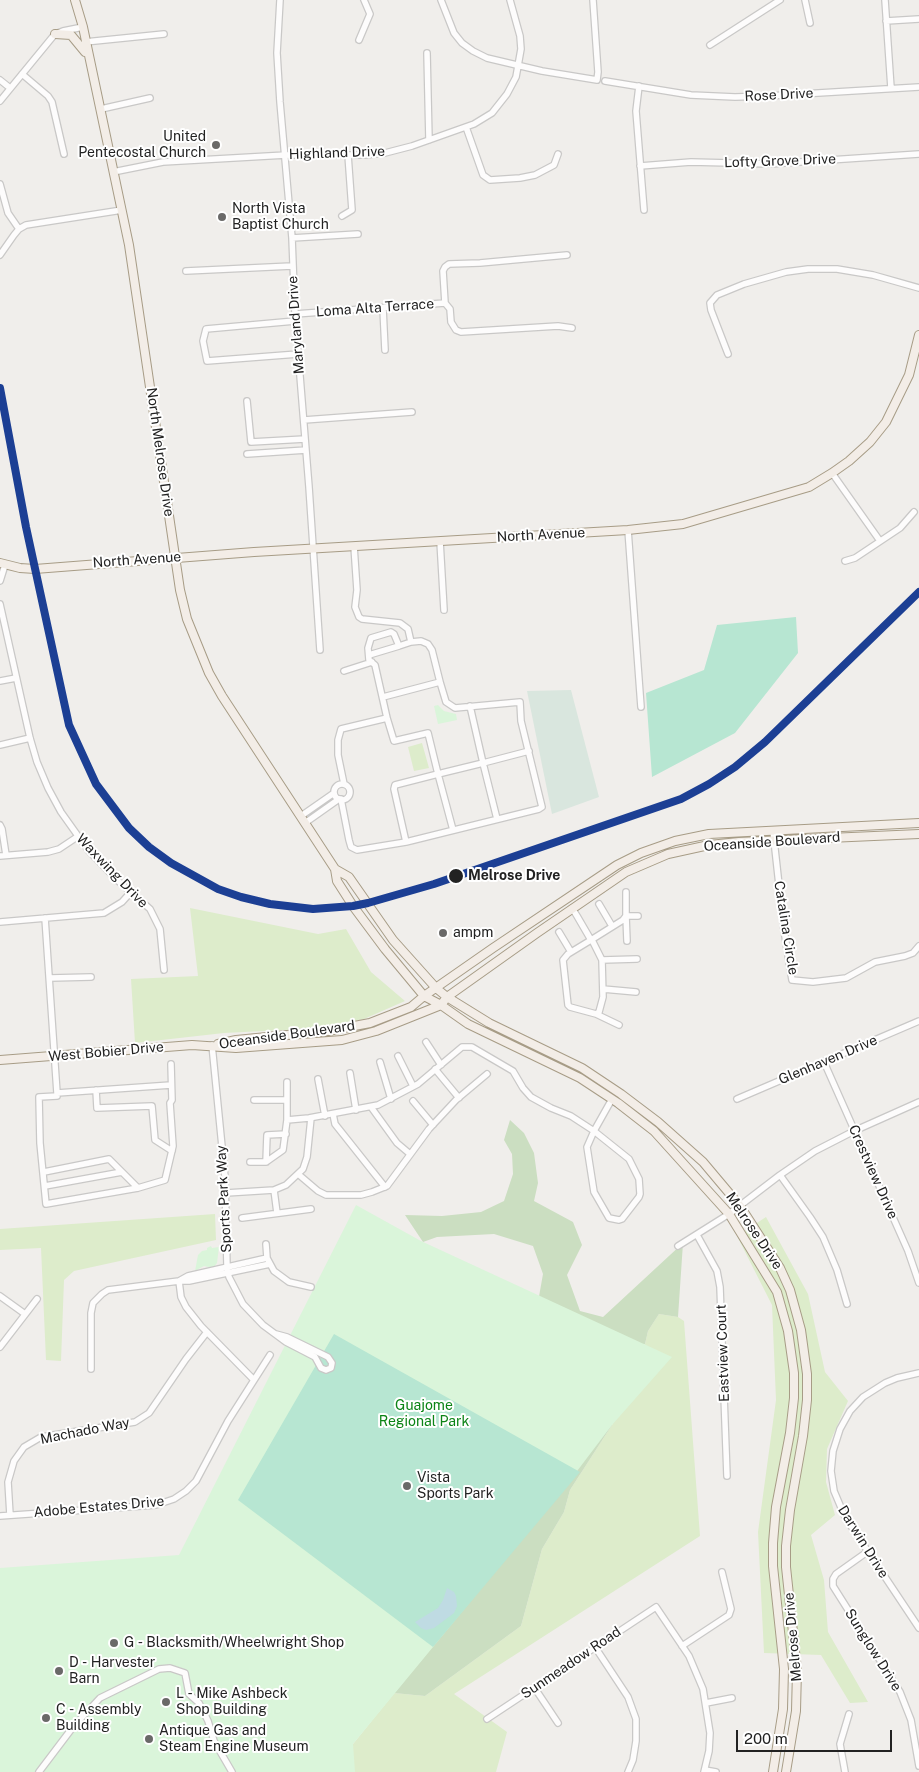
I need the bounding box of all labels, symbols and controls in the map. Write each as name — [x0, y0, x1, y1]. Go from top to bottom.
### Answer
street label: Rose Drive — [744, 85, 814, 105]
place label: United Pentecostal Church — [78, 129, 206, 162]
marker: United Pentecostal Church — [210, 139, 222, 151]
street label: Highland Drive — [289, 143, 385, 163]
street label: Lofty Grove Drive — [724, 151, 836, 171]
place label: North Vista Baptist Church — [232, 201, 329, 233]
marker: North Vista Baptist Church — [216, 211, 228, 223]
street label: Maryland Drive — [284, 275, 308, 375]
street label: Loma Alta Terrace — [315, 295, 435, 321]
street label: North Melrose Drive — [143, 386, 177, 518]
street label: North Avenue — [496, 524, 586, 546]
street label: North Avenue — [92, 549, 182, 571]
street label: Oceanside Boulevard — [703, 829, 841, 855]
street label: Waxwing Drive — [72, 830, 152, 912]
marker: Melrose Drive — [447, 867, 465, 885]
place label: Melrose Drive — [468, 868, 560, 884]
street label: Catalina Circle — [770, 880, 802, 976]
place label: ampm — [453, 925, 493, 941]
marker: ampm — [437, 927, 449, 939]
street label: Oceanside Boulevard — [218, 1017, 356, 1053]
street label: Glenhaven Drive — [776, 1032, 880, 1088]
street label: West Bobier Drive — [48, 1039, 164, 1065]
street label: Crestview Drive — [845, 1122, 901, 1222]
street label: Sports Park Way — [213, 1145, 235, 1253]
street label: Melrose Drive — [722, 1189, 786, 1273]
street label: Eastview Court — [713, 1304, 733, 1402]
park label: Guajome Regional Park — [379, 1398, 469, 1430]
street label: Machado Way — [39, 1414, 131, 1448]
place label: Vista Sports Park — [417, 1470, 494, 1502]
marker: Vista Sports Park — [401, 1480, 413, 1492]
street label: Adobe Estates Drive — [33, 1493, 165, 1521]
street label: Darwin Drive — [834, 1503, 892, 1581]
street label: Melrose Drive — [781, 1592, 805, 1682]
street label: Sunglow Drive — [841, 1606, 905, 1694]
street label: Sunmeadow Road — [518, 1623, 624, 1703]
place label: G - Blacksmith/Wheelwright Shop — [124, 1635, 344, 1651]
marker: G - Blacksmith/Wheelwright Shop — [108, 1637, 120, 1649]
place label: D - Harvester Barn — [69, 1655, 155, 1688]
marker: D - Harvester Barn — [53, 1665, 65, 1677]
place label: L - Mike Ashbeck Shop Building — [176, 1686, 288, 1718]
marker: L - Mike Ashbeck Shop Building — [160, 1696, 172, 1708]
place label: C - Assembly Building — [56, 1702, 141, 1734]
marker: C - Assembly Building — [40, 1712, 52, 1724]
scale bar — [739, 1720, 895, 1752]
place label: Antique Gas and Steam Engine Museum — [159, 1723, 309, 1755]
text: 200 m — [744, 1730, 788, 1747]
marker: Antique Gas and Steam Engine Museum — [143, 1733, 155, 1745]

